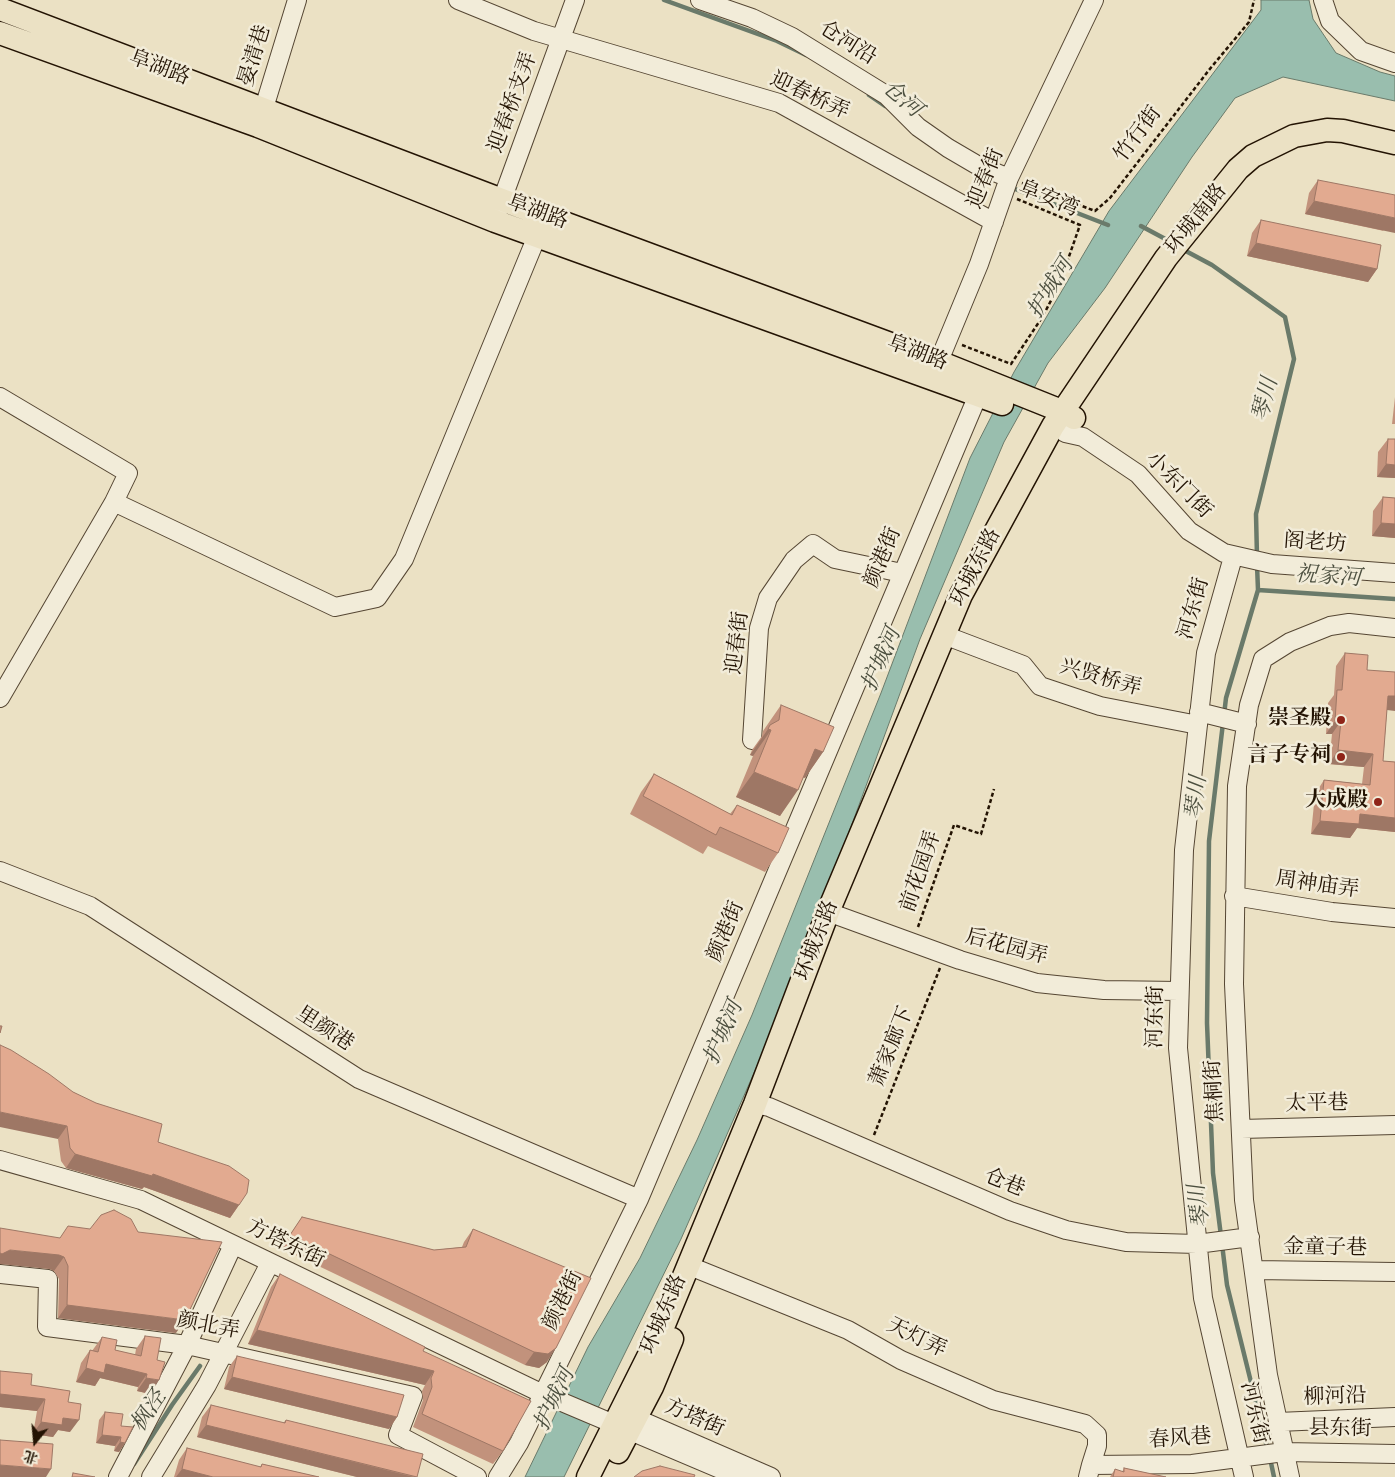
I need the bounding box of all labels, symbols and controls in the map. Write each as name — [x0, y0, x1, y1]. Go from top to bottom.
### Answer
street label: 仓河沿 — [814, 17, 880, 71]
street label: 晏清巷 — [235, 22, 277, 90]
street label: 阜湖路 — [125, 46, 193, 92]
street label: 迎春桥支弄 — [484, 49, 544, 157]
street label: 迎春桥弄 — [766, 68, 852, 126]
water label: 仓河 — [876, 76, 926, 124]
street label: 竹行街 — [1110, 102, 1168, 168]
street label: 迎春街 — [964, 145, 1010, 213]
street label: 阜安湾 — [1014, 177, 1082, 223]
street label: 环城南路 — [1161, 179, 1233, 261]
street label: 阜湖路 — [503, 190, 571, 236]
water label: 护城河 — [1023, 254, 1081, 324]
street label: 阜湖路 — [883, 331, 951, 377]
water label: 琴川 — [1249, 375, 1285, 425]
street label: 小东门街 — [1139, 447, 1217, 525]
street label: 颜港街 — [860, 524, 908, 592]
street label: 环城东路 — [947, 525, 1007, 611]
street label: 阁老坊 — [1283, 529, 1347, 559]
water label: 祝家河 — [1294, 563, 1362, 593]
street label: 河东街 — [1174, 575, 1216, 643]
street label: 迎春街 — [723, 610, 755, 676]
water label: 护城河 — [858, 624, 908, 696]
street label: 兴贤桥弄 — [1056, 655, 1144, 703]
place label: 崇圣殿 — [1268, 707, 1331, 733]
marker: 崇圣殿 — [1335, 714, 1347, 726]
place label: 言子专祠 — [1247, 744, 1331, 770]
marker: 言子专祠 — [1335, 751, 1347, 763]
water label: 琴川 — [1182, 775, 1214, 821]
place label: 大成殿 — [1305, 789, 1368, 815]
marker: 大成殿 — [1372, 796, 1384, 808]
street label: 前花园弄 — [896, 828, 948, 916]
street label: 周神庙弄 — [1274, 868, 1360, 904]
street label: 环城东路 — [791, 897, 845, 985]
street label: 颜港街 — [703, 898, 751, 966]
street label: 后花园弄 — [962, 925, 1050, 971]
street label: 河东街 — [1144, 985, 1170, 1049]
water label: 护城河 — [700, 997, 750, 1069]
street label: 里颜港 — [291, 1002, 357, 1058]
street label: 萧家廊下 — [866, 1003, 920, 1091]
street label: 焦桐街 — [1202, 1059, 1230, 1123]
street label: 太平巷 — [1285, 1092, 1349, 1118]
street label: 仓巷 — [980, 1164, 1028, 1204]
water label: 琴川 — [1185, 1183, 1217, 1229]
street label: 方塔东街 — [242, 1215, 328, 1275]
street label: 金童子巷 — [1283, 1236, 1367, 1262]
street label: 颜港街 — [539, 1267, 589, 1335]
street label: 环城东路 — [637, 1271, 693, 1359]
street label: 颜北弄 — [175, 1309, 241, 1345]
street label: 天灯弄 — [882, 1314, 950, 1364]
water label: 护城河 — [530, 1365, 582, 1435]
street label: 河东街 — [1234, 1379, 1272, 1447]
street label: 柳河沿 — [1303, 1384, 1367, 1412]
water label: 枫泾 — [127, 1386, 173, 1438]
street label: 方塔街 — [660, 1395, 728, 1443]
north arrow — [10, 1417, 60, 1467]
street label: 县东街 — [1308, 1417, 1372, 1443]
street label: 春风巷 — [1148, 1425, 1212, 1455]
text: 北 — [21, 1446, 40, 1467]

